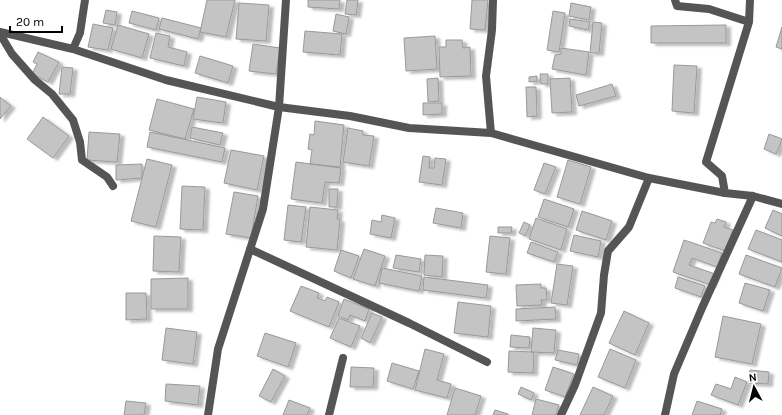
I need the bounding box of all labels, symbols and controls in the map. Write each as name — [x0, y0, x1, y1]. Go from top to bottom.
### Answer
scale bar — [10, 8, 62, 34]
text: 20 m — [16, 15, 44, 29]
north arrow — [734, 367, 774, 407]
text: N — [748, 371, 758, 385]

